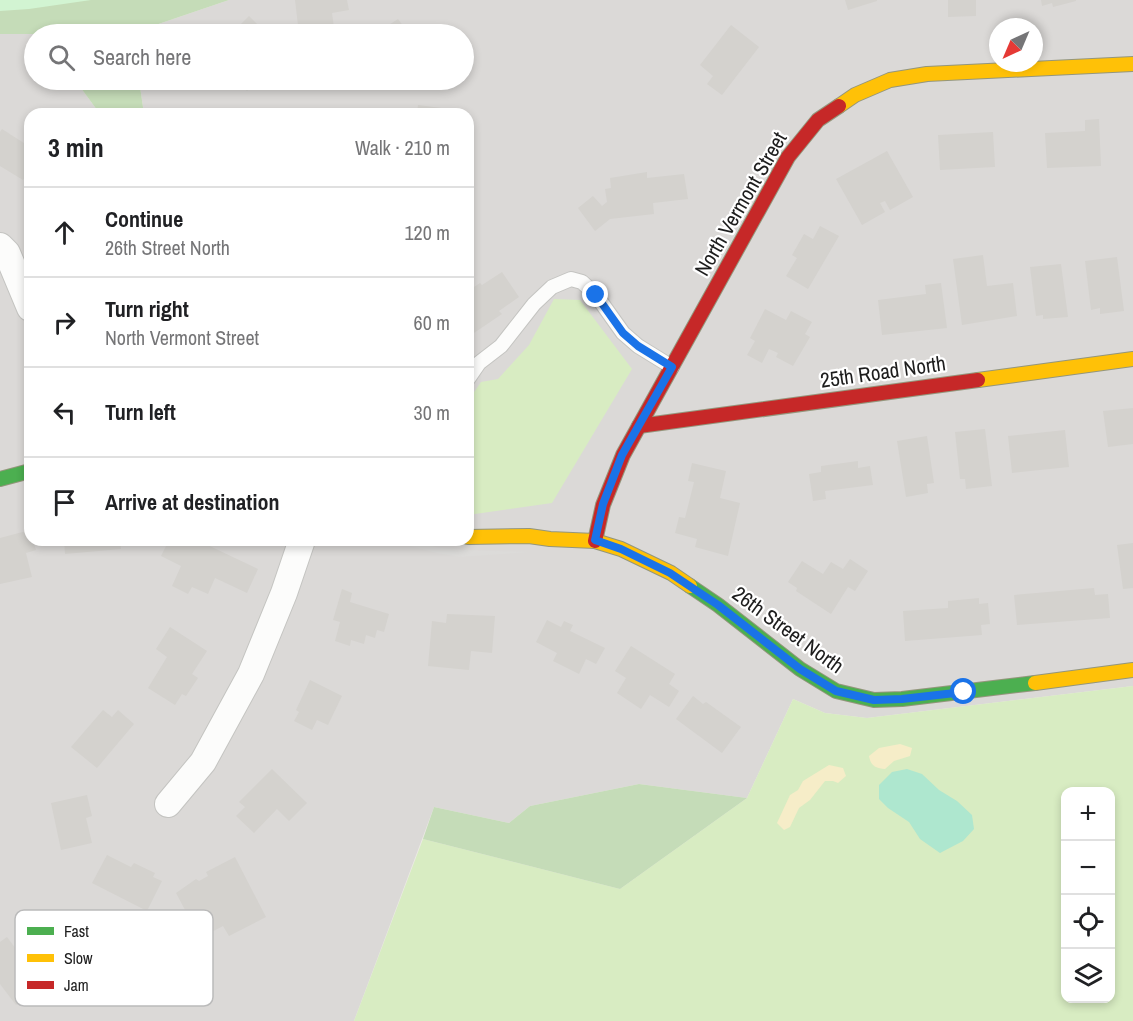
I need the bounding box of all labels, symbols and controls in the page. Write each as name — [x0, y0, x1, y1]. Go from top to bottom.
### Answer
north arrow — [989, 18, 1043, 72]
search box — [24, 24, 474, 90]
icon: search — [45, 41, 78, 74]
text: Search here — [93, 42, 191, 72]
street label: North Vermont Street — [688, 126, 794, 281]
text: 3 min — [48, 130, 104, 165]
text: Walk · 210 m — [355, 134, 450, 161]
text: Continue — [105, 204, 183, 234]
icon: ahead — [48, 216, 81, 249]
text: 120 m — [404, 219, 450, 246]
text: 26th Street North — [105, 234, 230, 261]
route end — [582, 281, 608, 307]
text: Turn right — [105, 294, 189, 324]
icon: right — [48, 306, 81, 339]
text: 60 m — [414, 309, 450, 336]
text: North Vermont Street — [105, 324, 259, 351]
street label: 25th Road North — [818, 348, 948, 395]
icon: left — [48, 396, 81, 429]
text: Turn left — [105, 397, 176, 427]
text: 30 m — [414, 399, 450, 426]
icon: arrive — [48, 486, 81, 519]
text: Arrive at destination — [105, 487, 279, 517]
street label: 26th Street North — [727, 579, 850, 680]
route start — [950, 678, 976, 704]
map controls — [1061, 787, 1115, 1003]
button: + — [1061, 787, 1115, 841]
button: − — [1061, 841, 1115, 895]
button: locate — [1061, 895, 1115, 949]
legend — [15, 910, 213, 1006]
text: Fast — [64, 920, 89, 942]
text: Slow — [64, 947, 93, 969]
button: layers — [1061, 949, 1115, 1003]
text: Jam — [64, 974, 89, 996]

